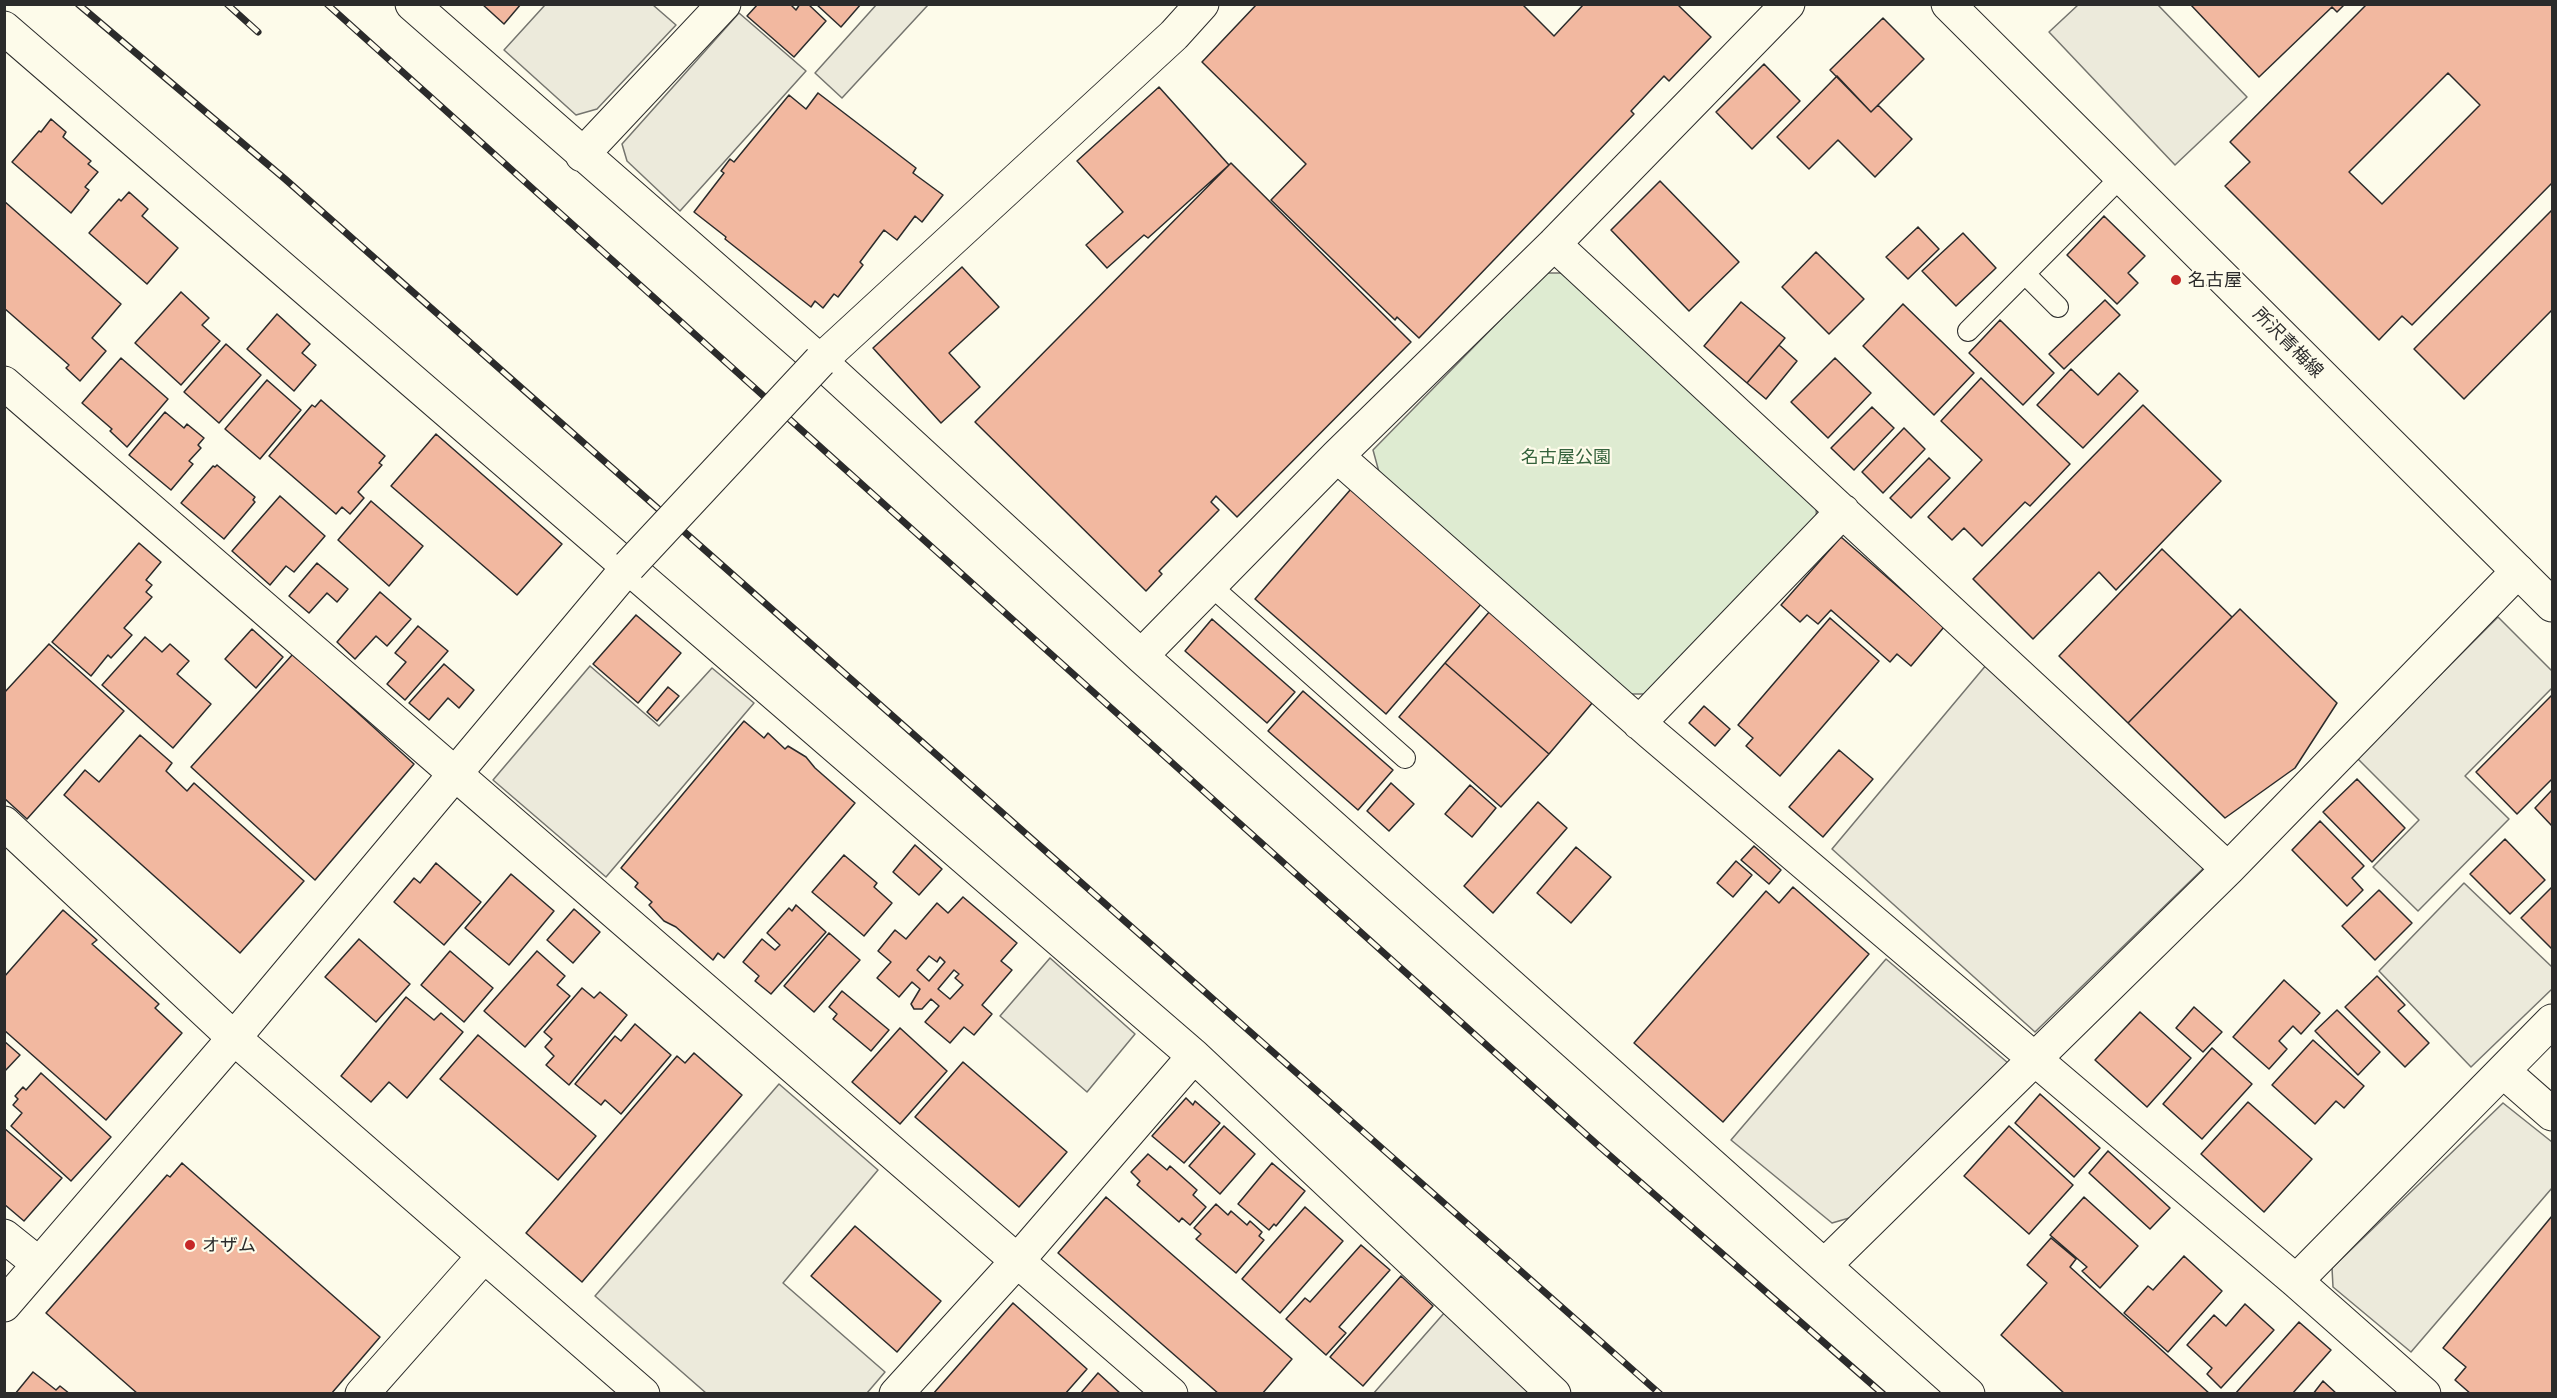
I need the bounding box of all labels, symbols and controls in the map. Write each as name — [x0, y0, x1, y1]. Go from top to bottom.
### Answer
place label: 名古屋 — [2188, 269, 2242, 291]
marker: 名古屋 — [2169, 273, 2183, 287]
street label: 所沢青梅線 — [2249, 304, 2327, 382]
park label: 名古屋公園 — [1521, 446, 1611, 468]
place label: オザム — [202, 1234, 256, 1256]
marker: オザム — [183, 1238, 197, 1252]

